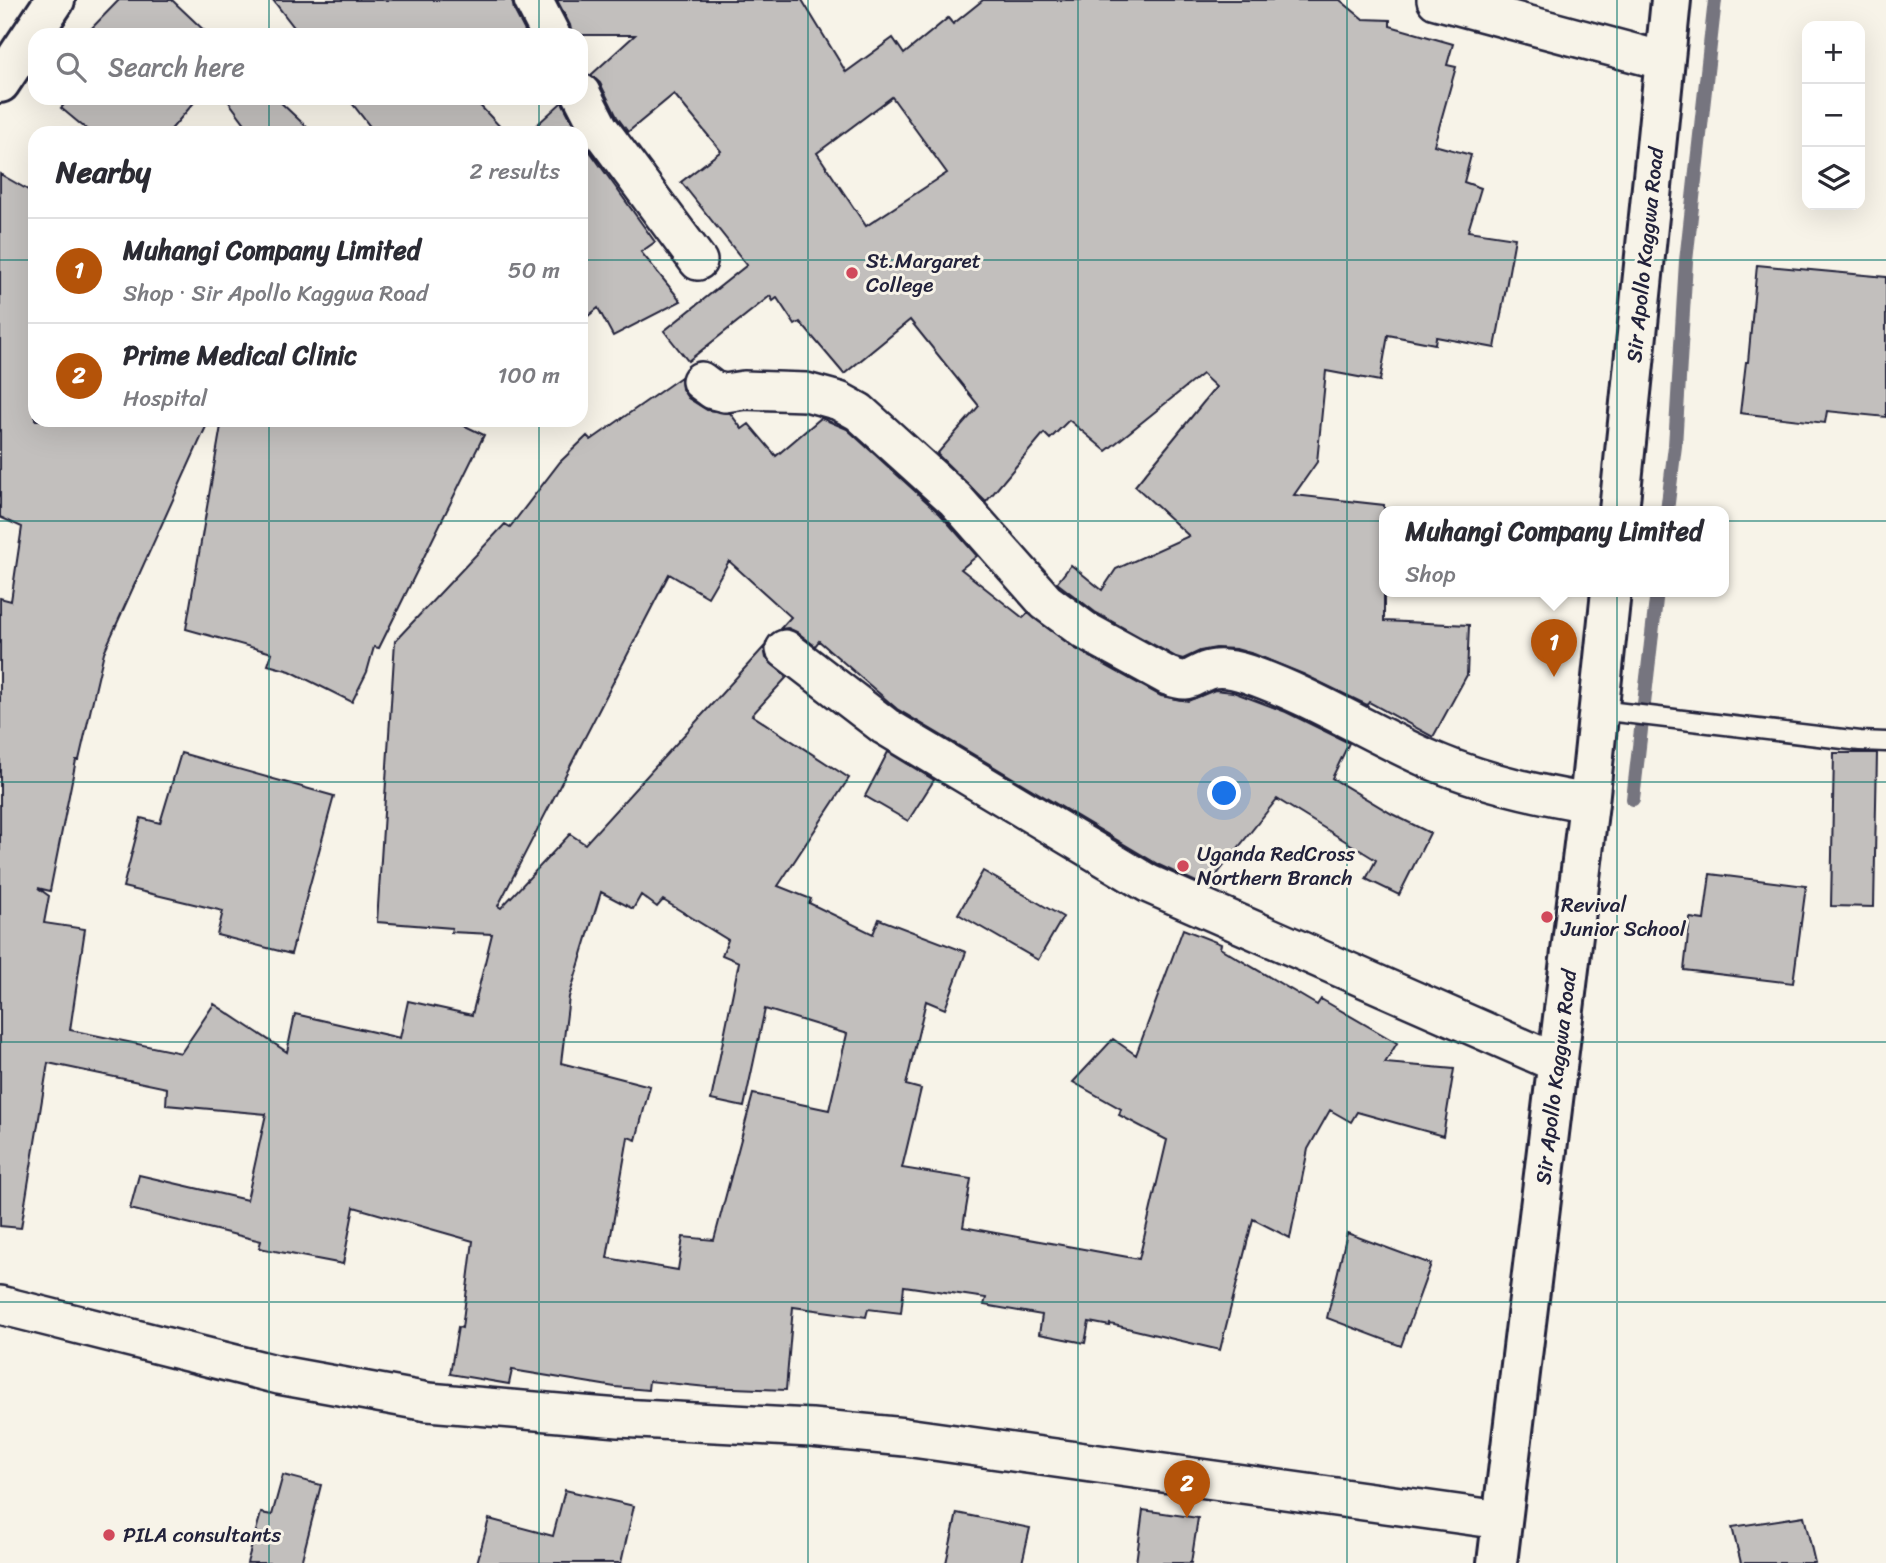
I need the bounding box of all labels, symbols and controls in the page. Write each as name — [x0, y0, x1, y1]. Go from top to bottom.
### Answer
map controls — [1802, 21, 1865, 210]
button: + — [1802, 21, 1865, 84]
search box — [28, 28, 588, 105]
text: Search here — [108, 44, 245, 90]
icon: search — [52, 48, 90, 86]
button: − — [1802, 84, 1865, 147]
street label: Sir Apollo Kaggwa Road — [1615, 144, 1675, 364]
text: Nearby — [56, 145, 151, 199]
button: layers — [1802, 147, 1865, 210]
text: 2 results — [469, 151, 560, 192]
text: Muhangi Company Limited — [123, 227, 420, 273]
place label: St.Margaret College — [866, 242, 981, 304]
text: 1 — [74, 250, 84, 291]
text: 50 m — [508, 250, 560, 291]
marker: St.Margaret College — [844, 265, 860, 281]
text: Shop · Sir Apollo Kaggwa Road — [123, 273, 428, 314]
text: Prime Medical Clinic — [123, 332, 358, 378]
text: 2 — [72, 355, 86, 396]
text: 100 m — [497, 355, 560, 396]
text: Hospital — [123, 378, 207, 419]
popup — [1379, 506, 1729, 597]
text: Muhangi Company Limited — [1405, 508, 1703, 554]
text: Shop — [1405, 554, 1456, 595]
pin: 1 — [1531, 619, 1577, 677]
your location — [1207, 776, 1241, 810]
place label: Uganda RedCross Northern Branch — [1197, 835, 1355, 897]
marker: Uganda RedCross Northern Branch — [1175, 858, 1191, 874]
place label: Revival Junior School — [1560, 886, 1687, 948]
marker: Revival Junior School — [1539, 909, 1555, 925]
street label: Sir Apollo Kaggwa Road — [1524, 965, 1588, 1187]
pin: 2 — [1164, 1460, 1210, 1518]
place label: PILA consultants — [123, 1516, 281, 1554]
marker: PILA consultants — [101, 1527, 117, 1543]

